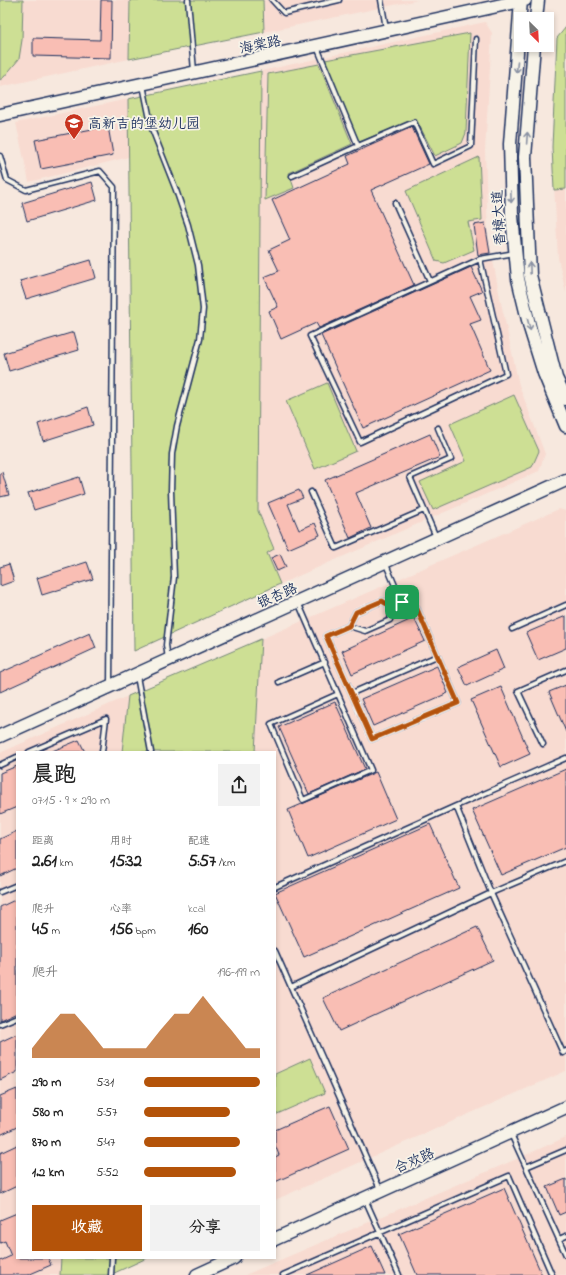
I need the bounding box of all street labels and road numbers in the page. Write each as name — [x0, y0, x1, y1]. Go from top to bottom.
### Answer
street label: 海棠路 — [238, 31, 283, 60]
street label: 香樟大道 — [488, 189, 511, 246]
street label: 银杏路 — [254, 578, 301, 615]
street label: 合欢路 — [391, 1143, 438, 1180]

